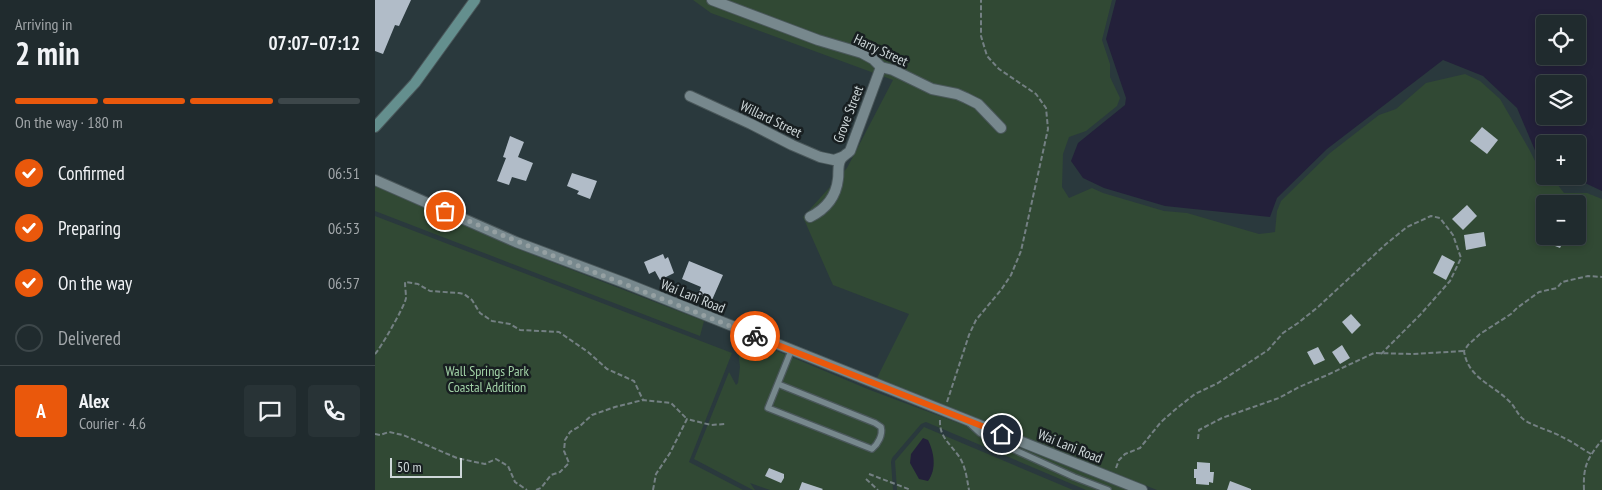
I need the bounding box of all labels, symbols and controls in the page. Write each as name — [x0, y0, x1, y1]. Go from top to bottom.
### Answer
text: Arriving in — [15, 14, 72, 34]
map controls — [1536, 15, 1586, 245]
button: locate — [1536, 15, 1586, 65]
street label: Harry Street — [851, 30, 911, 70]
text: 07:07–07:12 — [268, 31, 360, 55]
text: 2 min — [15, 32, 80, 74]
button: layers — [1536, 75, 1586, 125]
street label: Grove Street — [829, 83, 867, 145]
street label: Willard Street — [737, 96, 805, 142]
text: On the way · 180 m — [15, 112, 123, 132]
button: + — [1536, 135, 1586, 185]
icon: check — [15, 159, 43, 187]
text: Confirmed — [58, 161, 125, 185]
text: 06:51 — [328, 163, 360, 183]
pin — [424, 190, 466, 232]
button: − — [1536, 195, 1586, 245]
icon: bag — [431, 197, 459, 225]
icon: check — [15, 214, 43, 242]
text: Preparing — [58, 216, 121, 240]
text: 06:53 — [328, 218, 360, 238]
icon: check — [15, 269, 43, 297]
text: On the way — [58, 271, 132, 295]
text: 06:57 — [328, 273, 360, 293]
street label: Wai Lani Road — [658, 275, 728, 317]
courier — [730, 311, 780, 361]
icon: bike — [741, 322, 769, 350]
text: Delivered — [58, 326, 121, 350]
park label: Wall Springs Park Coastal Addition — [445, 362, 529, 396]
button: chat — [244, 385, 296, 437]
button: phone — [308, 385, 360, 437]
text: Alex — [79, 389, 109, 413]
text: A — [36, 399, 46, 423]
text: Courier · 4.6 — [79, 413, 146, 433]
pin — [981, 413, 1023, 455]
icon: home — [988, 420, 1016, 448]
street label: Wai Lani Road — [1035, 425, 1105, 467]
scale bar — [390, 455, 463, 478]
text: 50 m — [397, 458, 422, 476]

